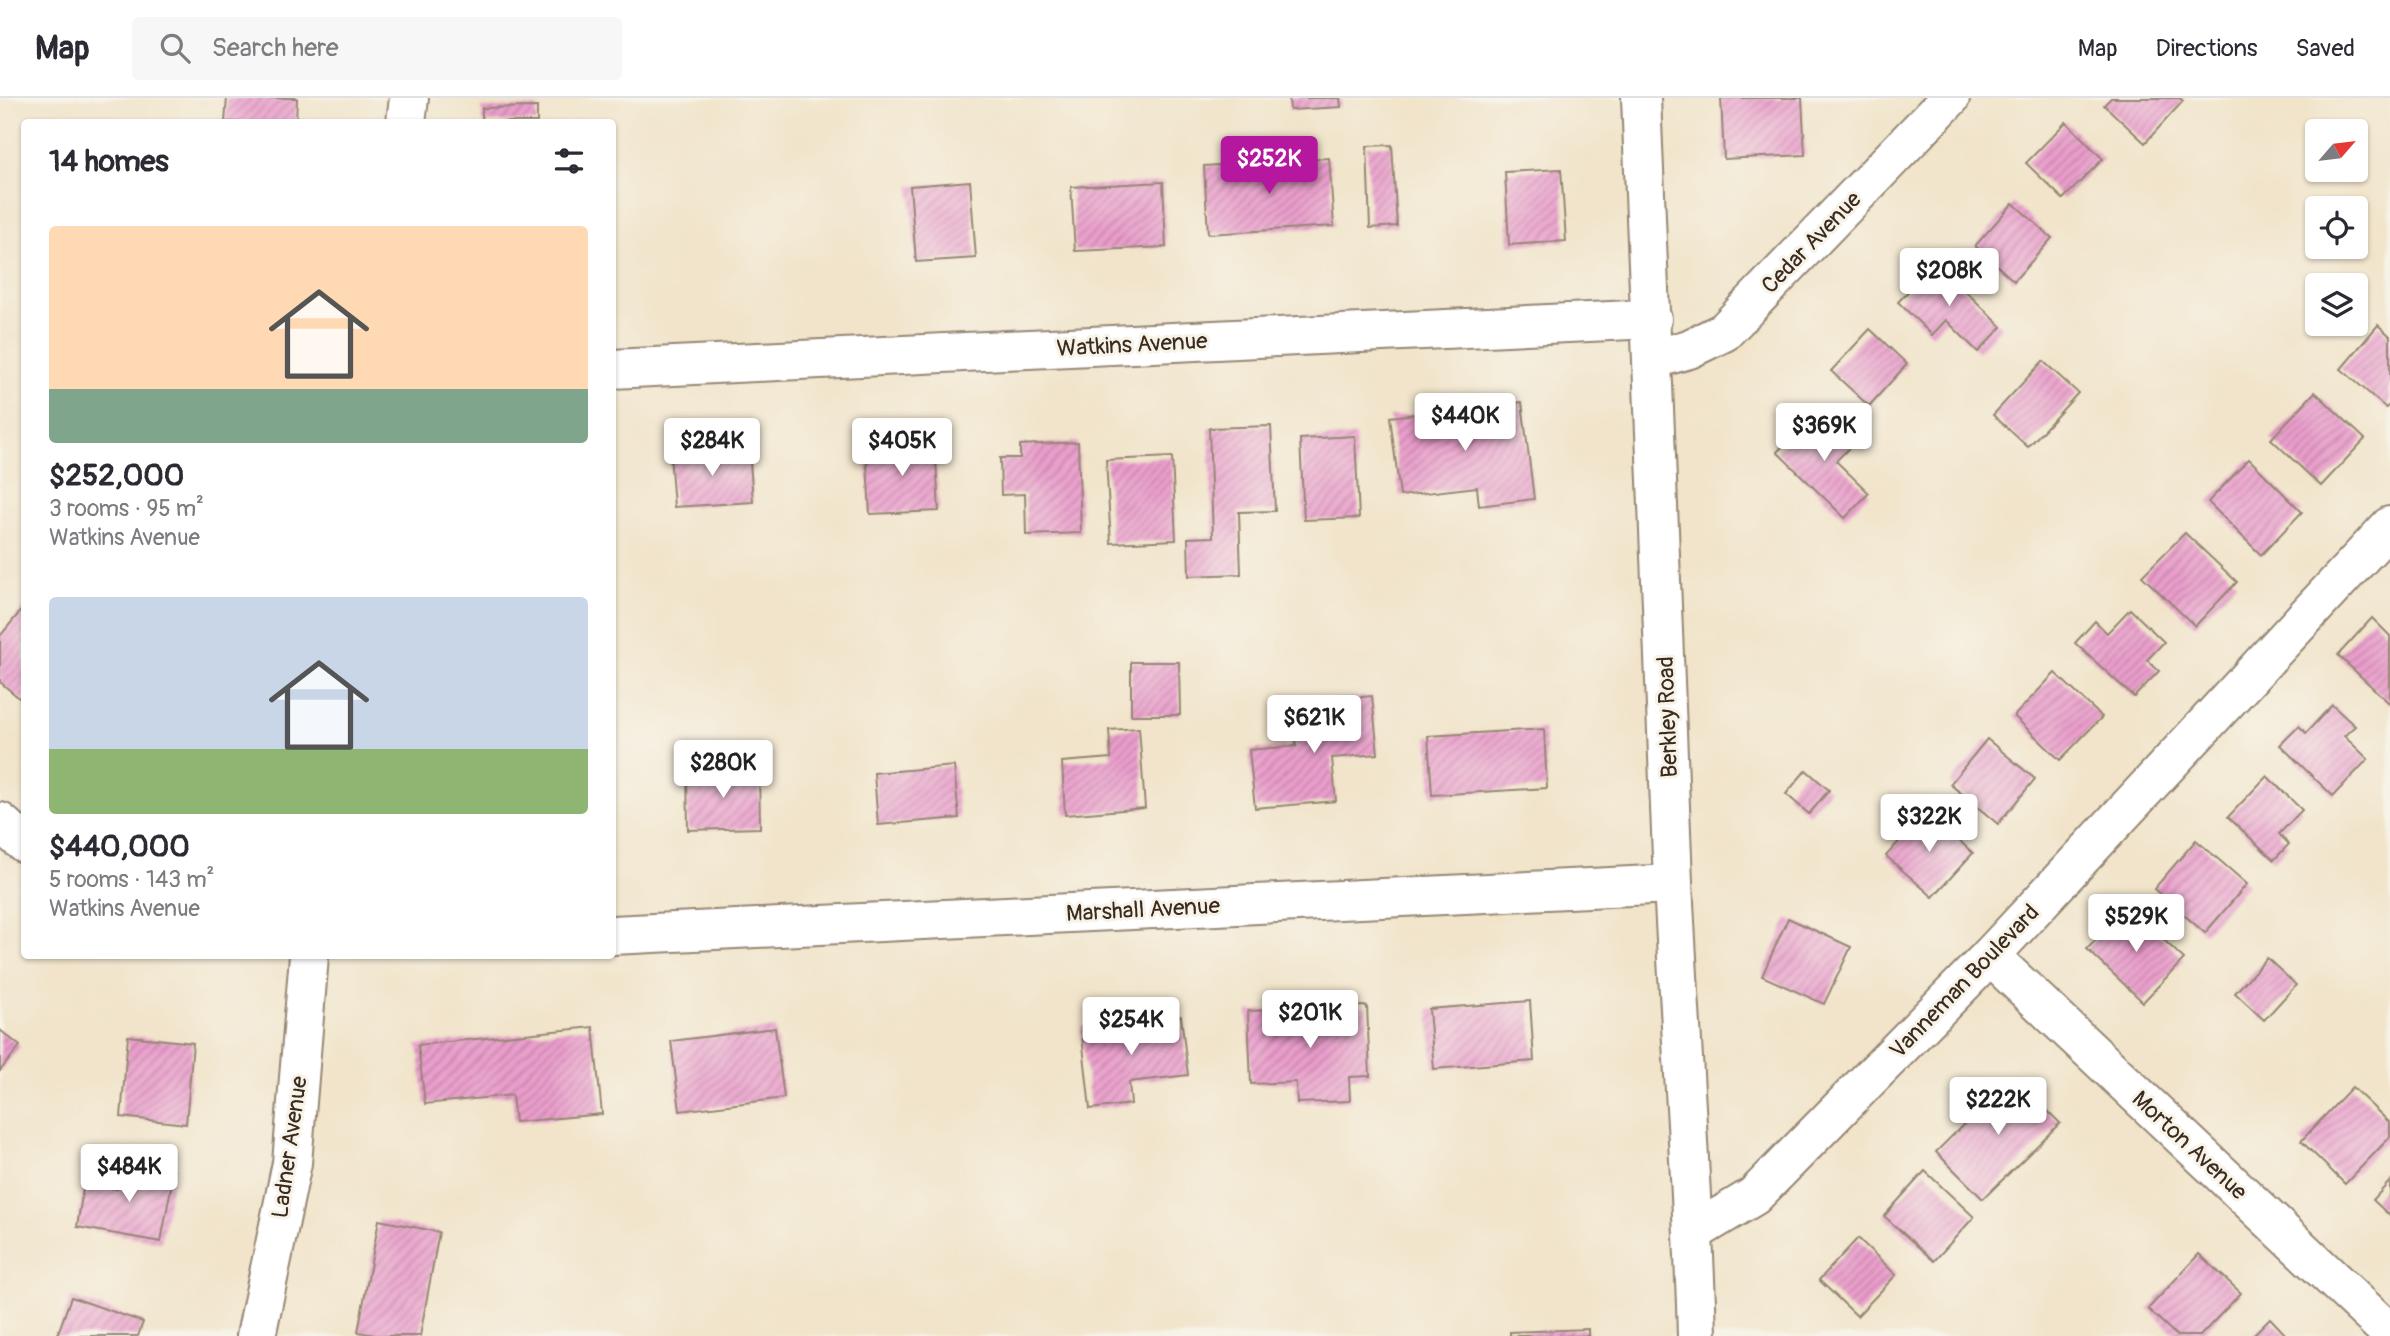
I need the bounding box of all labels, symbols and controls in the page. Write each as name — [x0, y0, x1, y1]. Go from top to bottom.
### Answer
search box — [132, 17, 622, 80]
text: Map — [35, 28, 90, 69]
icon: search — [156, 29, 194, 67]
text: Search here — [212, 32, 339, 64]
text: Map — [2078, 34, 2118, 63]
text: Directions — [2156, 34, 2257, 63]
text: Saved — [2295, 34, 2355, 63]
north arrow — [2305, 119, 2368, 182]
map controls — [2305, 119, 2368, 336]
pin: $252K — [1220, 136, 1318, 196]
icon: filters — [550, 142, 588, 180]
text: 14 homes — [49, 143, 169, 180]
text: $252K — [1237, 144, 1301, 173]
street label: Cedar Avenue — [1755, 185, 1868, 300]
button: locate — [2305, 196, 2368, 259]
pin: $208K — [1900, 248, 1998, 308]
text: $208K — [1916, 256, 1982, 285]
icon: home — [256, 271, 382, 397]
button: layers — [2305, 273, 2368, 336]
street label: Watkins Avenue — [1056, 326, 1209, 363]
pin: $440K — [1416, 394, 1514, 453]
text: $440K — [1431, 401, 1499, 430]
pin: $369K — [1775, 404, 1873, 463]
text: $369K — [1792, 411, 1856, 440]
pin: $284K — [663, 418, 761, 478]
pin: $405K — [853, 418, 951, 478]
text: $284K — [680, 426, 744, 455]
text: $405K — [868, 426, 936, 455]
text: $252,000 — [49, 457, 184, 494]
text: 3 rooms · 95 m² — [49, 494, 204, 523]
text: Watkins Avenue — [49, 523, 200, 552]
icon: home — [256, 642, 382, 768]
street label: Berkley Road — [1651, 656, 1684, 778]
pin: $621K — [1265, 696, 1363, 755]
text: $621K — [1283, 703, 1345, 732]
pin: $280K — [674, 740, 772, 800]
text: $280K — [690, 748, 756, 777]
pin: $322K — [1880, 794, 1978, 854]
text: $322K — [1897, 802, 1961, 831]
text: $440,000 — [49, 828, 190, 865]
text: 5 rooms · 143 m² — [49, 865, 214, 894]
street label: Marshall Avenue — [1065, 891, 1221, 928]
text: Watkins Avenue — [49, 894, 200, 923]
pin: $529K — [2087, 894, 2185, 954]
street label: Vanneman Boulevard — [1883, 898, 2045, 1065]
text: $529K — [2104, 902, 2168, 931]
pin: $201K — [1261, 990, 1359, 1050]
pin: $254K — [1082, 998, 1180, 1057]
text: $201K — [1278, 998, 1342, 1027]
text: $254K — [1099, 1005, 1164, 1034]
street label: Ladner Avenue — [265, 1073, 314, 1220]
pin: $222K — [1949, 1077, 2047, 1137]
text: $222K — [1966, 1085, 2030, 1114]
street label: Morton Avenue — [2126, 1085, 2254, 1207]
pin: $484K — [80, 1144, 178, 1204]
text: $484K — [97, 1152, 161, 1181]

